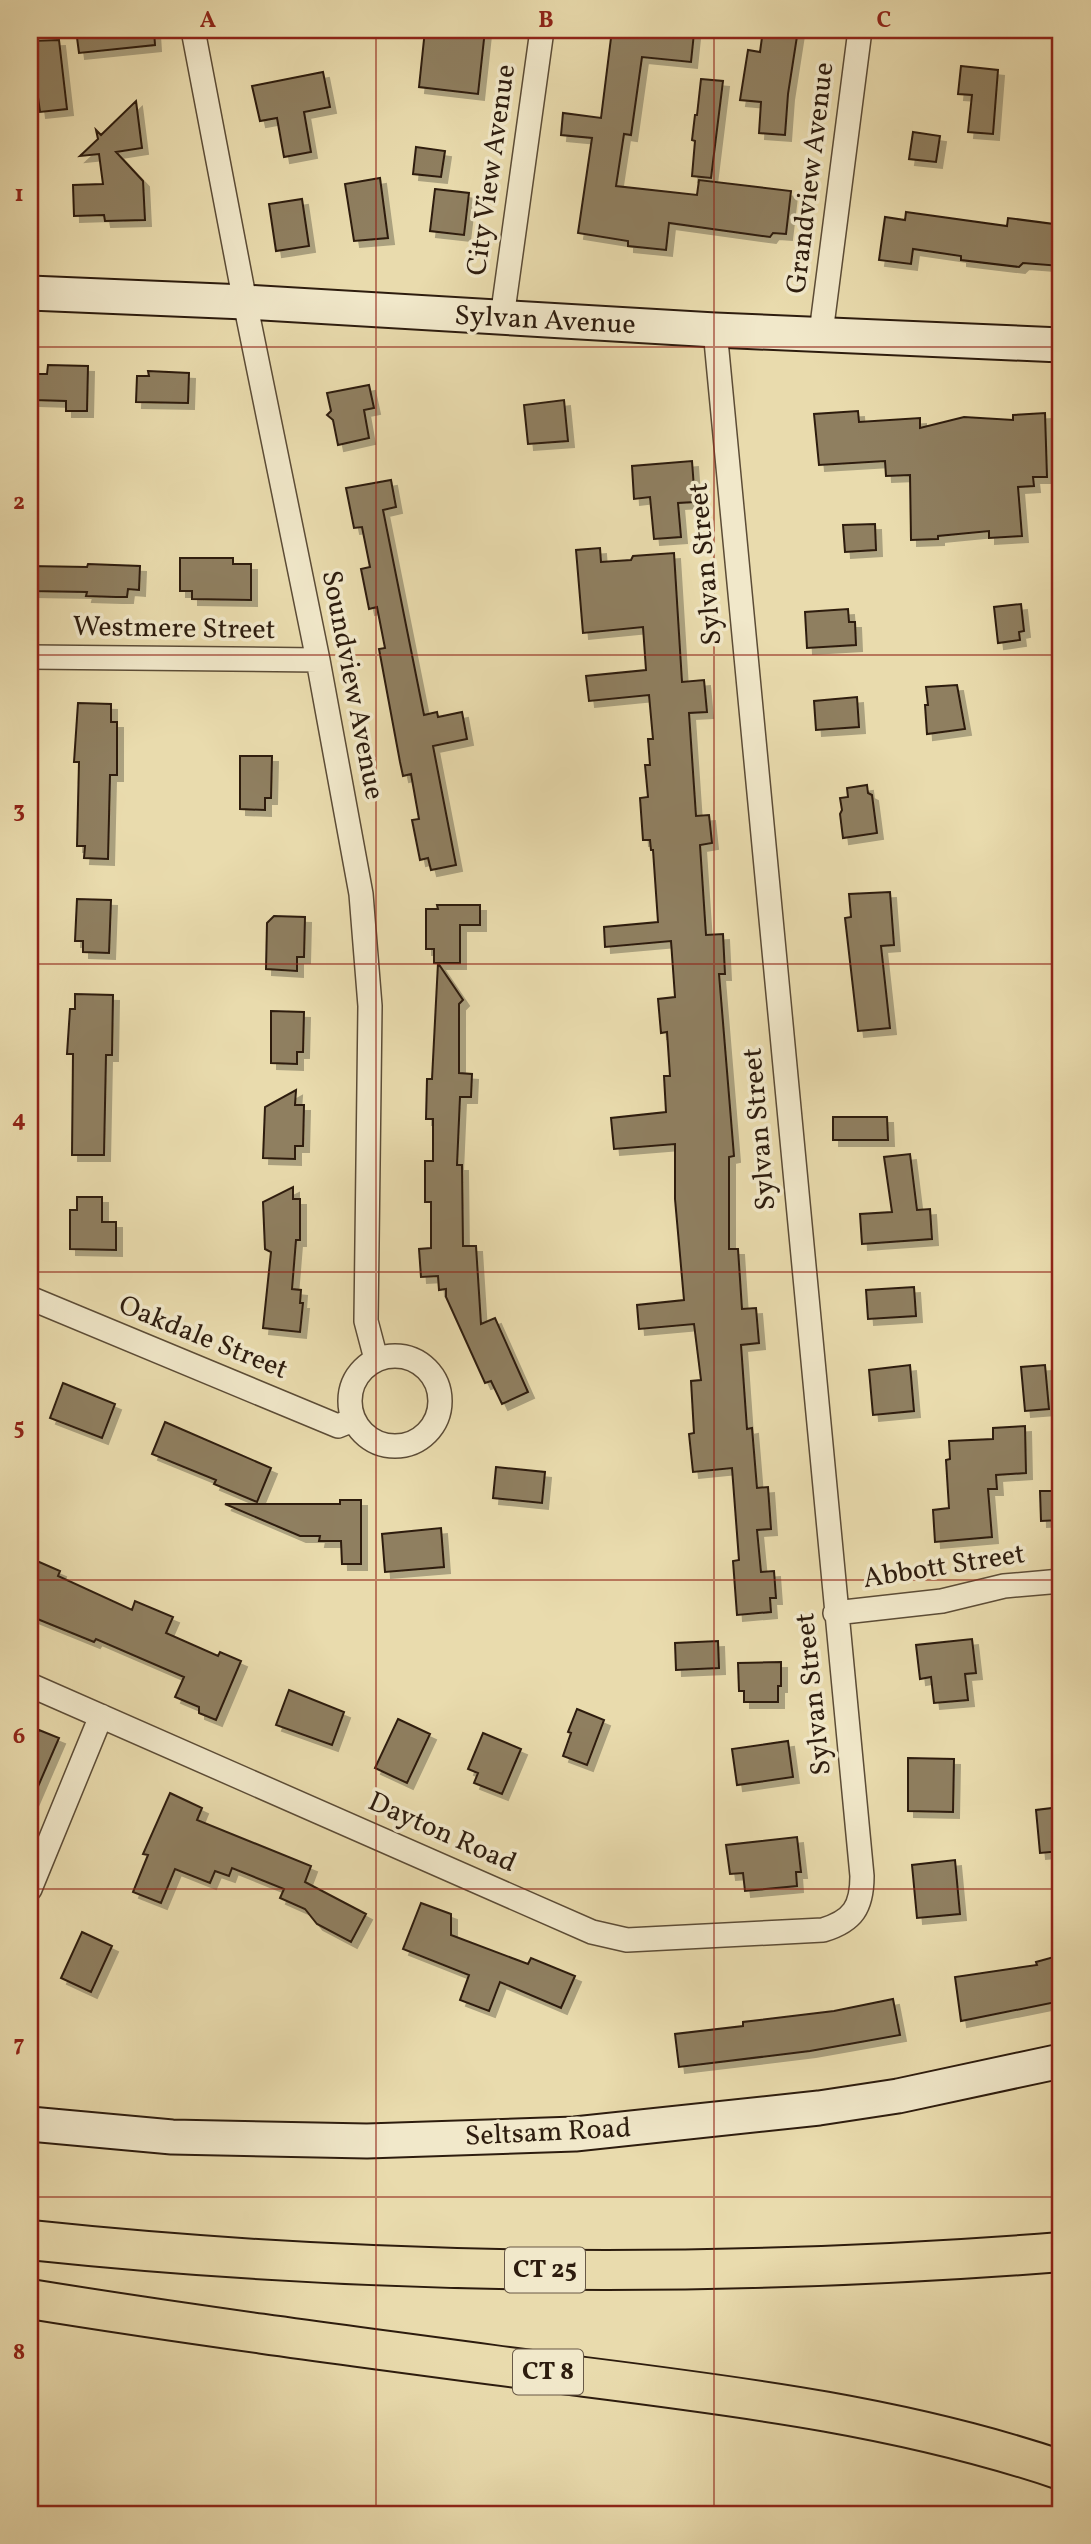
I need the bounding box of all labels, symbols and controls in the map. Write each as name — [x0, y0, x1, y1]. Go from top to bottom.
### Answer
text: A — [200, 5, 216, 37]
text: B — [538, 5, 554, 37]
text: C — [877, 5, 891, 37]
street label: Grandview Avenue — [777, 60, 845, 296]
street label: City View Avenue — [458, 62, 526, 278]
text: 1 — [14, 179, 24, 211]
street label: Sylvan Avenue — [453, 297, 637, 345]
street label: Sylvan Street — [679, 481, 733, 647]
text: 2 — [13, 487, 25, 519]
street label: Soundview Avenue — [311, 567, 393, 803]
street label: Westmere Street — [72, 608, 276, 650]
text: 3 — [13, 795, 25, 827]
street label: Sylvan Street — [733, 1046, 787, 1212]
text: 4 — [12, 1104, 26, 1136]
street label: Oakdale Street — [112, 1286, 294, 1390]
text: 5 — [13, 1412, 25, 1444]
street label: Abbott Street — [860, 1535, 1028, 1599]
street label: Sylvan Street — [786, 1611, 842, 1777]
text: 6 — [13, 1721, 25, 1753]
street label: Dayton Road — [362, 1783, 522, 1883]
text: 7 — [14, 2029, 25, 2061]
street label: Seltsam Road — [464, 2109, 632, 2157]
road number: CT 25 — [505, 2248, 585, 2292]
text: 8 — [13, 2337, 25, 2369]
road number: CT 8 — [513, 2350, 583, 2394]

